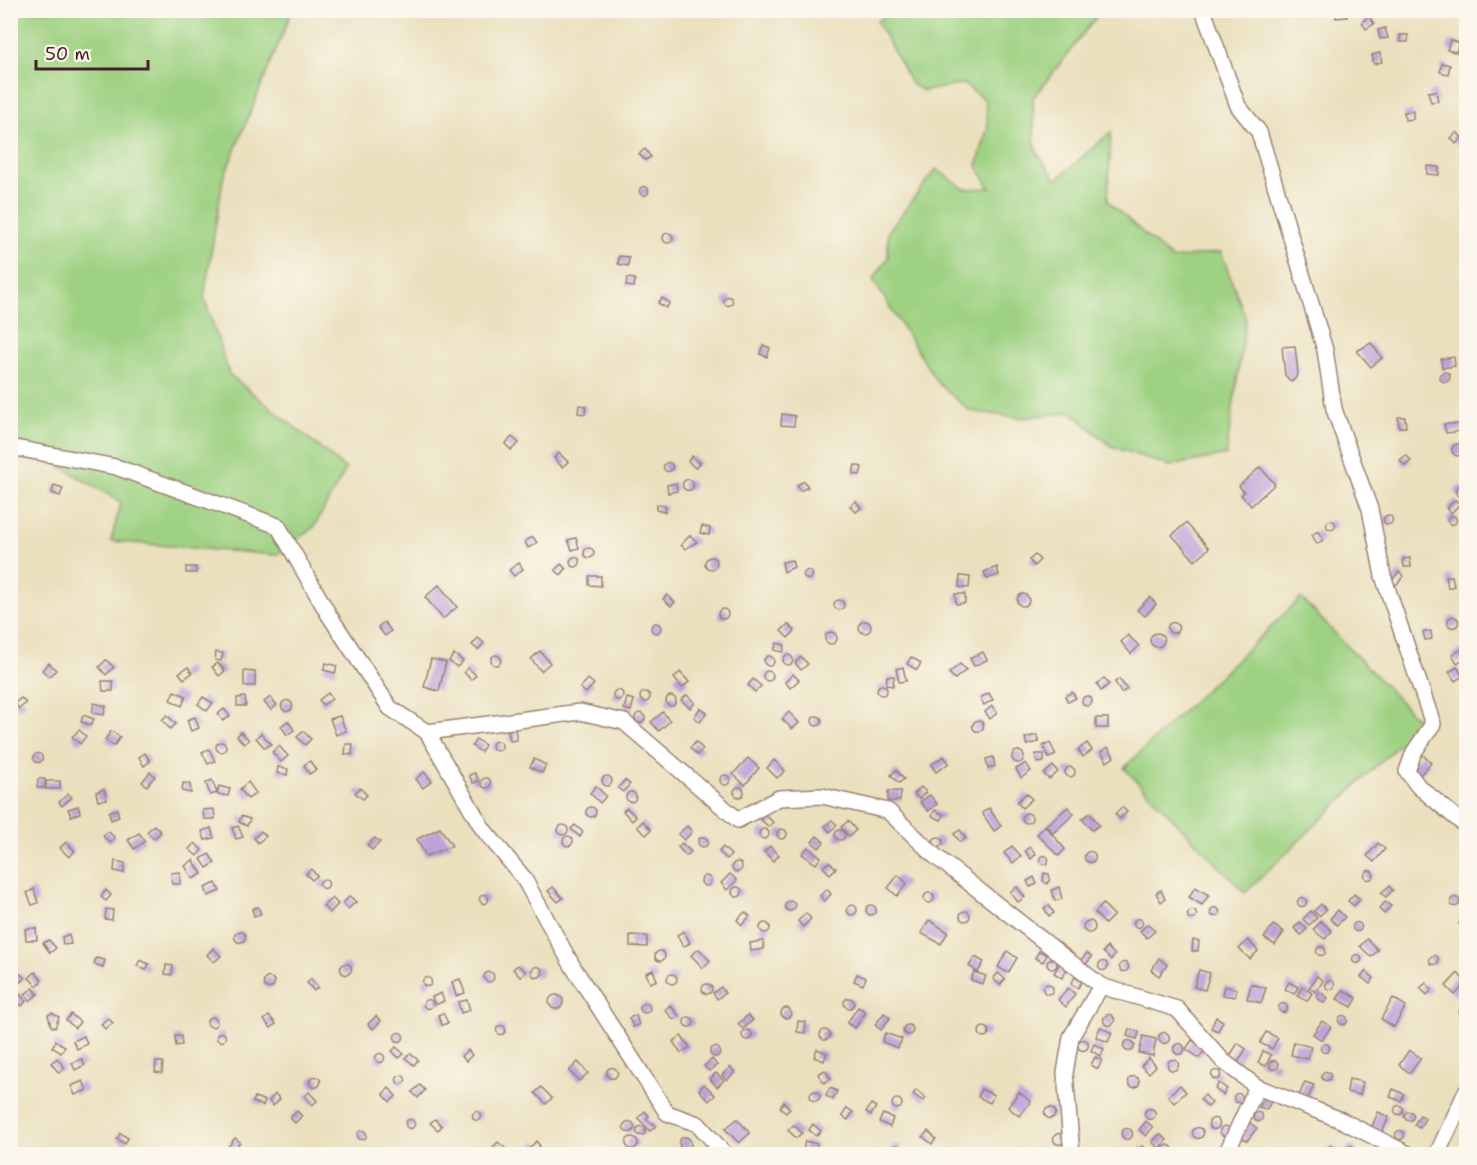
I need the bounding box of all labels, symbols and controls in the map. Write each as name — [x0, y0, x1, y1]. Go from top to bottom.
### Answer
scale bar — [36, 33, 148, 71]
text: 50 m — [45, 42, 90, 66]

